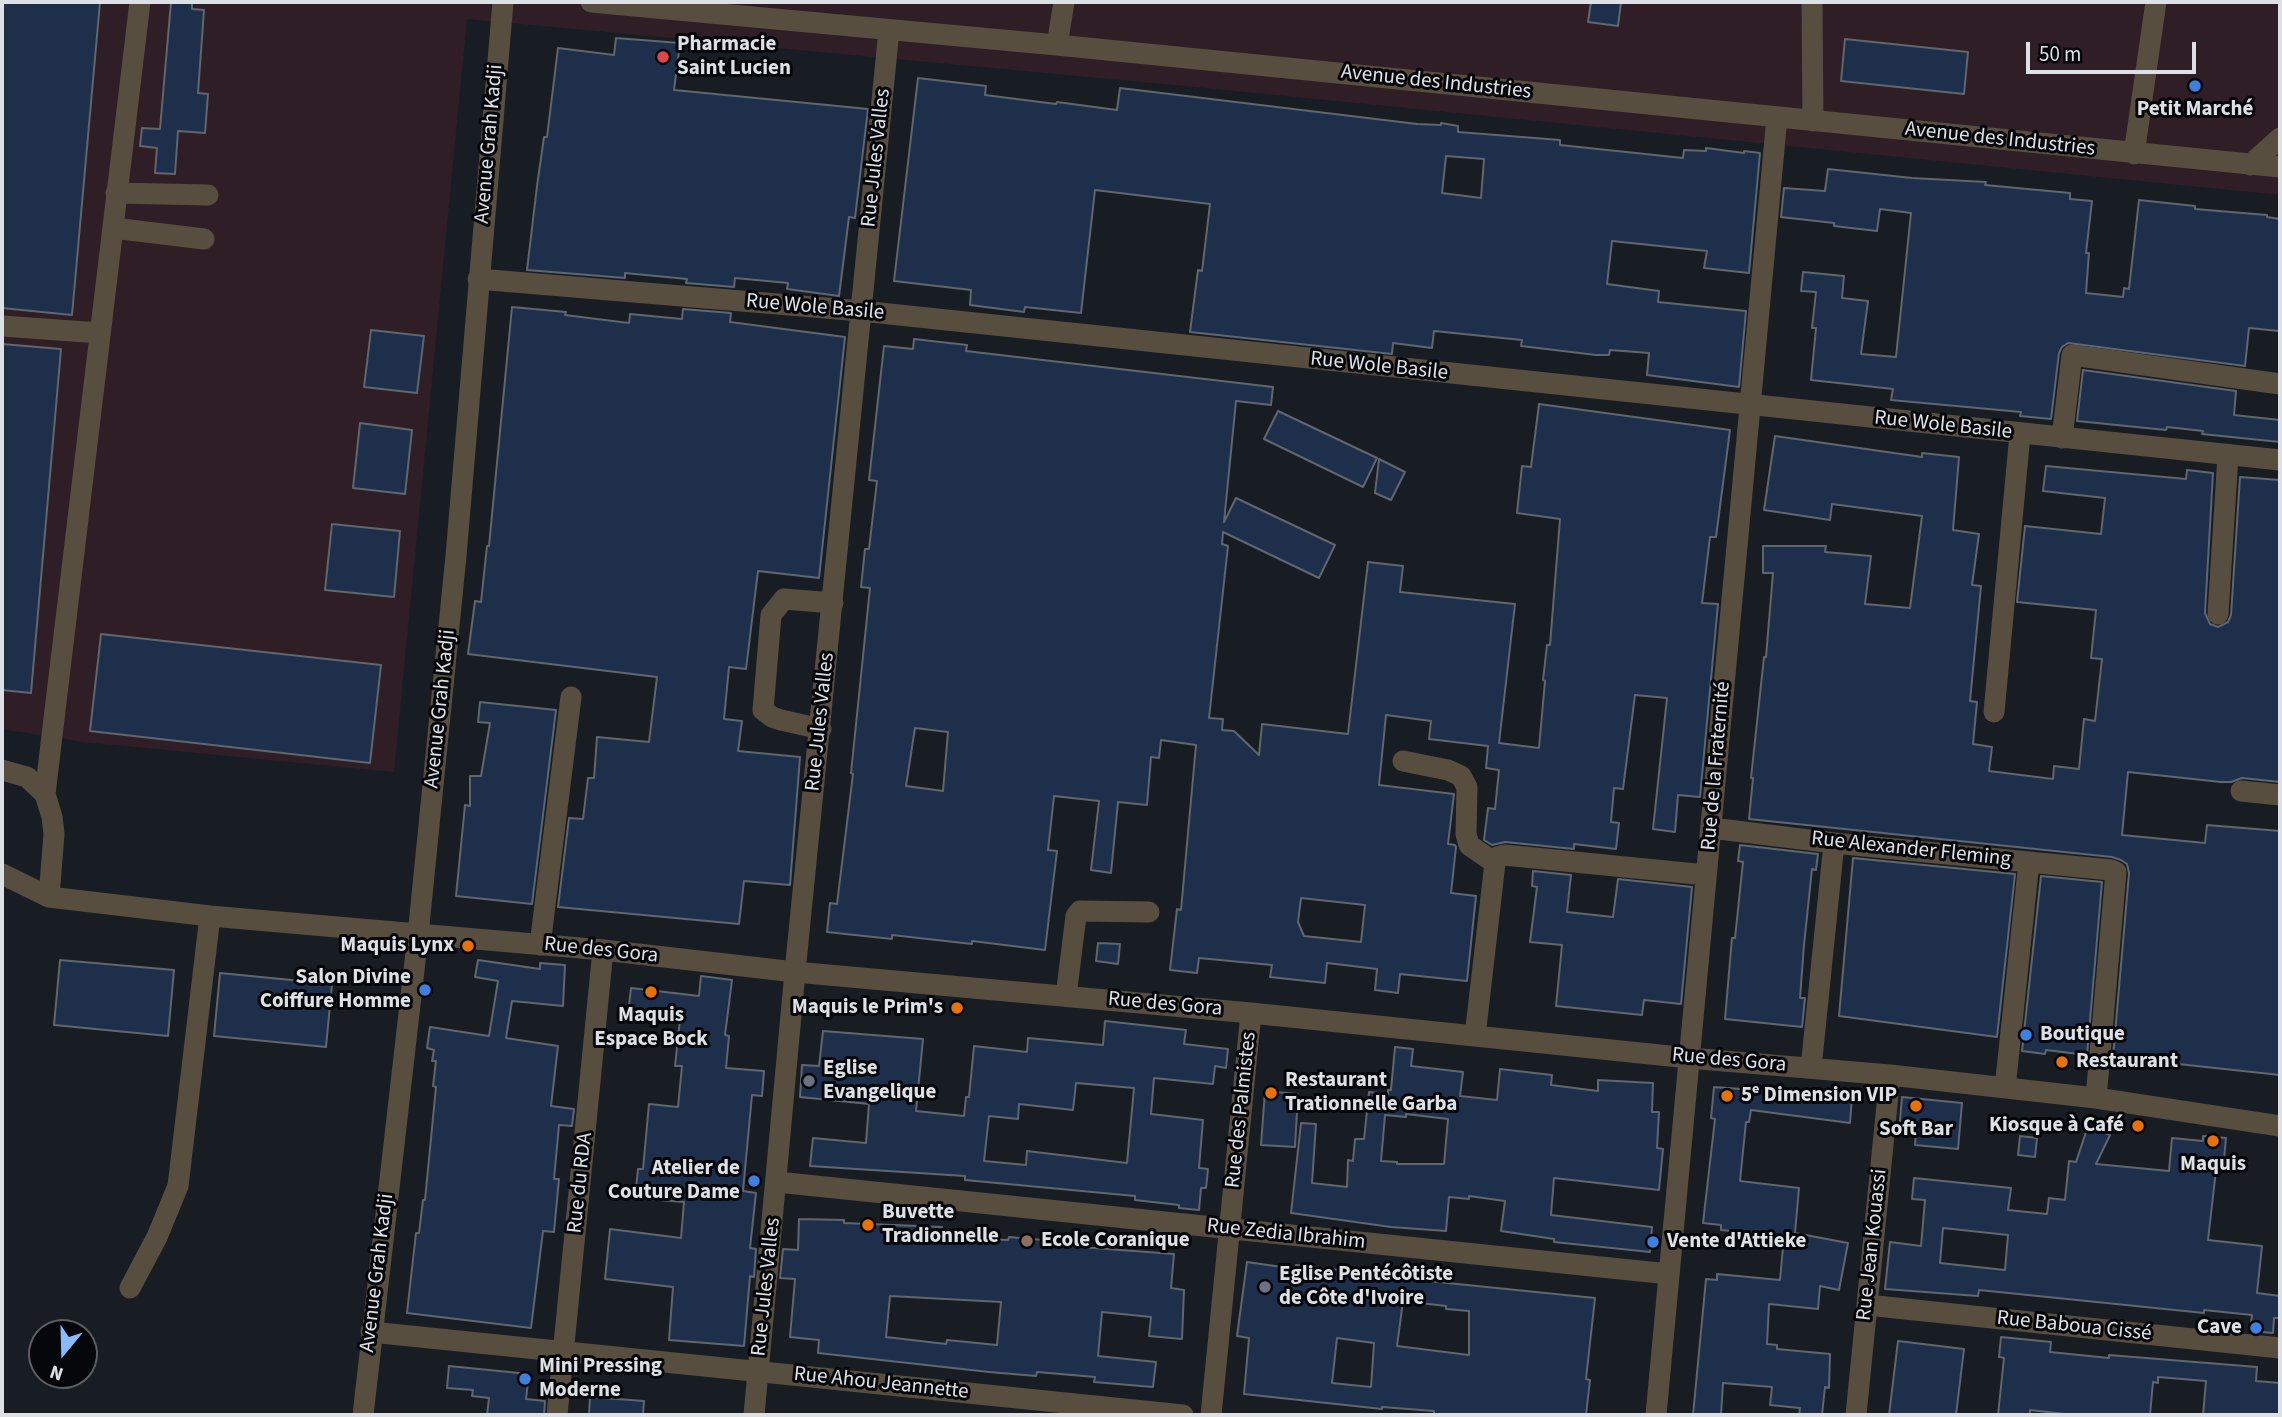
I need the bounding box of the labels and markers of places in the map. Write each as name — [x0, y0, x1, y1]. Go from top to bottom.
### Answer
place label: Pharmacie Saint Lucien — [677, 32, 791, 82]
marker: Pharmacie Saint Lucien — [655, 49, 671, 65]
marker: Petit Marché — [2187, 78, 2203, 94]
place label: Petit Marché — [2137, 97, 2253, 123]
place label: Maquis Lynx — [340, 933, 454, 959]
marker: Maquis Lynx — [460, 938, 476, 954]
place label: Salon Divine Coiffure Homme — [260, 965, 411, 1015]
marker: Salon Divine Coiffure Homme — [417, 982, 433, 998]
marker: Maquis Espace Bock — [643, 984, 659, 1000]
place label: Maquis le Prim's — [792, 995, 943, 1021]
marker: Maquis le Prim's — [949, 1000, 965, 1016]
place label: Maquis Espace Bock — [594, 1003, 708, 1053]
place label: Boutique — [2040, 1022, 2125, 1048]
marker: Boutique — [2018, 1027, 2034, 1043]
place label: Restaurant — [2076, 1049, 2178, 1075]
marker: Restaurant — [2054, 1054, 2070, 1070]
place label: Eglise Evangelique — [823, 1056, 936, 1106]
place label: Restaurant Trationnelle Garba — [1285, 1068, 1457, 1118]
marker: Eglise Evangelique — [801, 1073, 817, 1089]
place label: 5ᵉ Dimension VIP — [1741, 1083, 1897, 1109]
marker: Restaurant Trationnelle Garba — [1263, 1085, 1279, 1101]
marker: 5ᵉ Dimension VIP — [1719, 1088, 1735, 1104]
marker: Soft Bar — [1908, 1098, 1924, 1114]
place label: Kiosque à Café — [1989, 1113, 2124, 1139]
place label: Soft Bar — [1879, 1117, 1953, 1143]
marker: Kiosque à Café — [2130, 1118, 2146, 1134]
marker: Maquis — [2205, 1133, 2221, 1149]
place label: Maquis — [2180, 1152, 2246, 1178]
place label: Atelier de Couture Dame — [608, 1156, 740, 1206]
marker: Atelier de Couture Dame — [746, 1173, 762, 1189]
place label: Buvette Tradionnelle — [882, 1200, 999, 1250]
marker: Buvette Tradionnelle — [860, 1217, 876, 1233]
place label: Ecole Coranique — [1041, 1228, 1190, 1254]
place label: Vente d'Attieke — [1667, 1229, 1806, 1255]
marker: Ecole Coranique — [1019, 1233, 1035, 1249]
marker: Vente d'Attieke — [1645, 1234, 1661, 1250]
place label: Eglise Pentécôtiste de Côte d'Ivoire — [1279, 1262, 1453, 1312]
marker: Eglise Pentécôtiste de Côte d'Ivoire — [1257, 1279, 1273, 1295]
place label: Cave — [2197, 1315, 2242, 1341]
marker: Cave — [2248, 1320, 2264, 1336]
place label: Mini Pressing Moderne — [539, 1354, 662, 1404]
marker: Mini Pressing Moderne — [517, 1371, 533, 1387]

